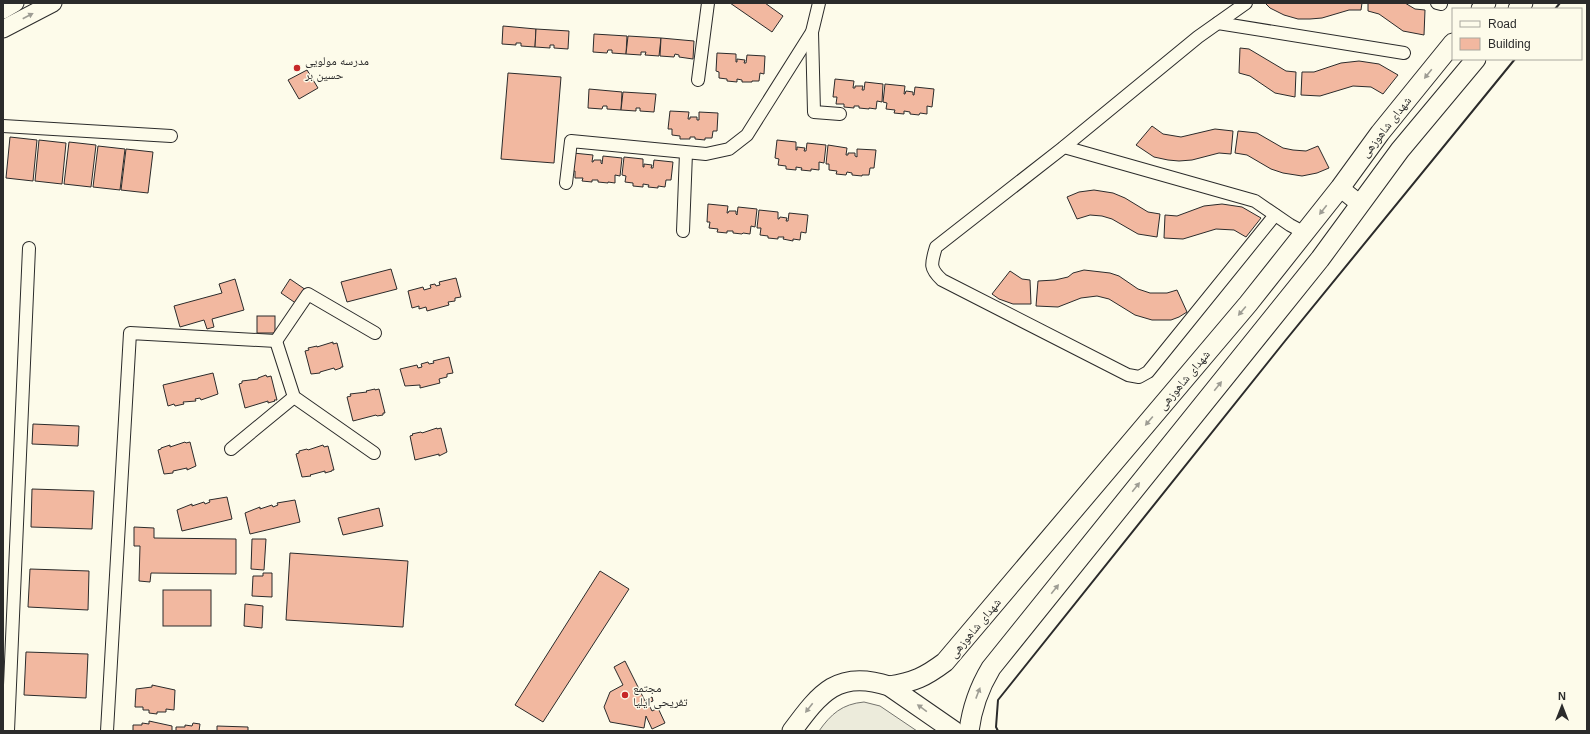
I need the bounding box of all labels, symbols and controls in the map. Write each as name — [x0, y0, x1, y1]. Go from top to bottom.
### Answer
legend — [1452, 8, 1582, 60]
one-way arrow — [22, 13, 34, 20]
text: Road — [1488, 17, 1517, 31]
text: Building — [1488, 37, 1531, 51]
place label: مدرسه مولویی حسین بر — [304, 54, 369, 82]
marker: مدرسه مولویی حسین بر — [292, 63, 302, 73]
one-way arrow — [1424, 68, 1433, 79]
street label: شهدای شاهوزهی — [1358, 94, 1414, 160]
one-way arrow — [1319, 204, 1328, 215]
one-way arrow — [1238, 306, 1247, 317]
street label: شهدای شاهوزهی — [1155, 347, 1213, 413]
one-way arrow — [1213, 381, 1222, 392]
one-way arrow — [1145, 416, 1154, 427]
one-way arrow — [1132, 482, 1140, 493]
one-way arrow — [1050, 583, 1059, 594]
street label: شهدای شاهوزهی — [946, 595, 1004, 661]
place label: مجتمع تفریحی ایلیا — [633, 681, 688, 709]
north arrow — [1542, 686, 1582, 726]
one-way arrow — [975, 687, 981, 699]
marker: مجتمع تفریحی ایلیا — [620, 690, 630, 700]
text: N — [1558, 690, 1566, 702]
one-way arrow — [805, 703, 813, 714]
one-way arrow — [917, 704, 927, 712]

